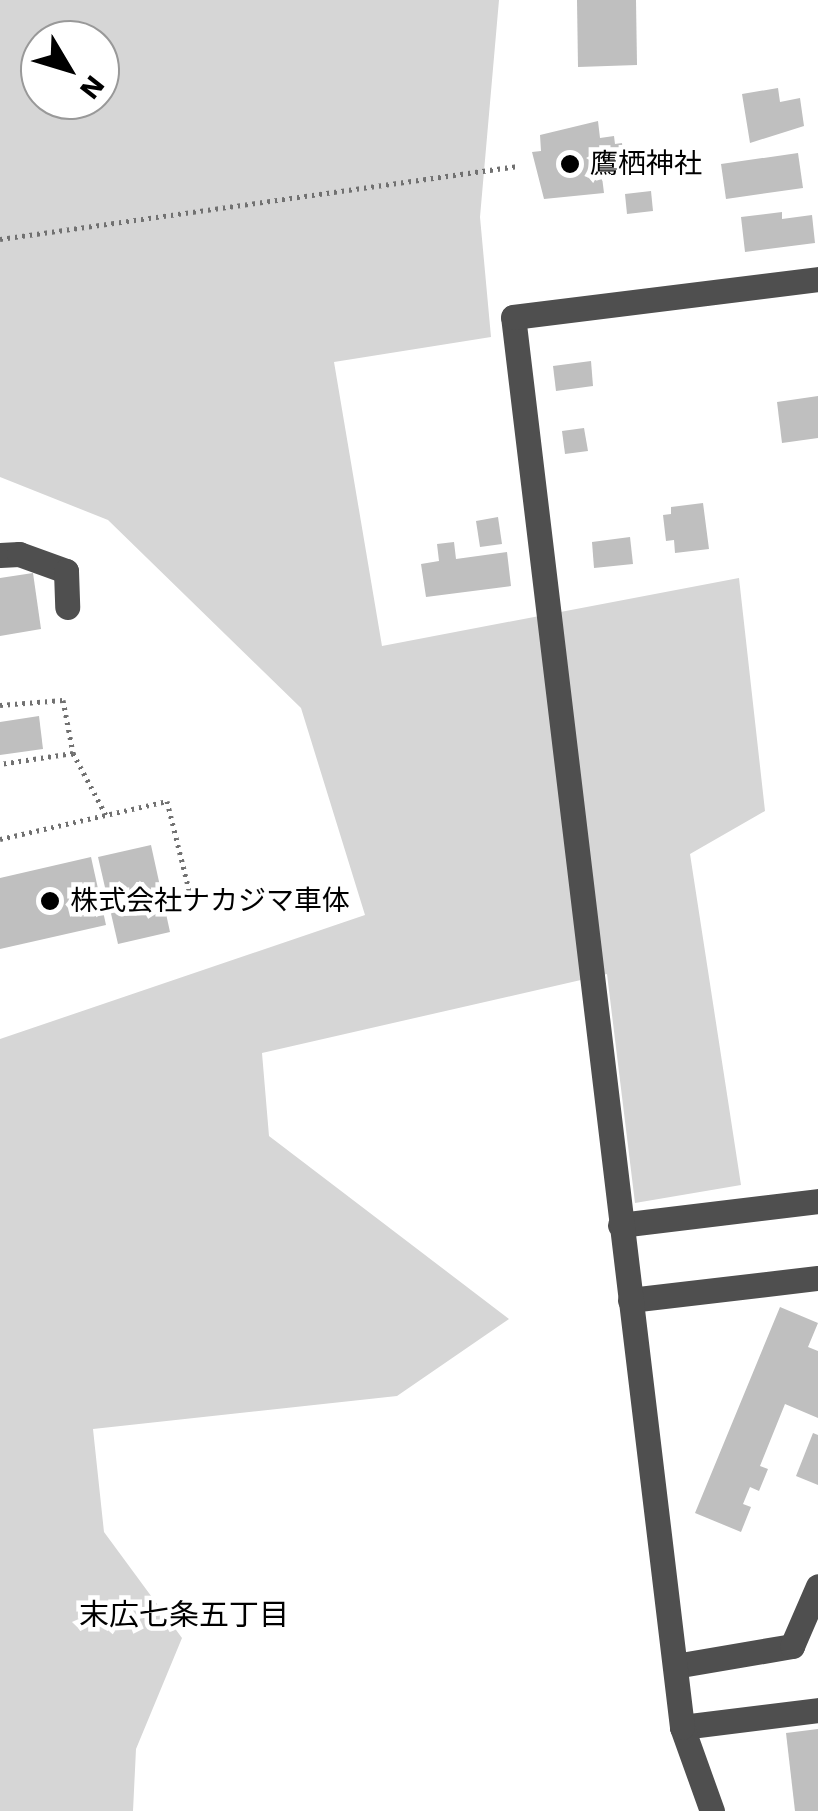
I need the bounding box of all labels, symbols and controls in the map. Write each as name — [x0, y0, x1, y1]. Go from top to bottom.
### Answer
north arrow — [20, 20, 120, 120]
text: N — [73, 69, 112, 106]
place label: 鷹栖神社 — [590, 147, 702, 181]
marker: 鷹栖神社 — [559, 153, 581, 175]
place label: 株式会社ナカジマ車体 — [70, 884, 350, 918]
marker: 株式会社ナカジマ車体 — [39, 890, 61, 912]
district label: 末広七条五丁目 — [79, 1597, 289, 1633]

